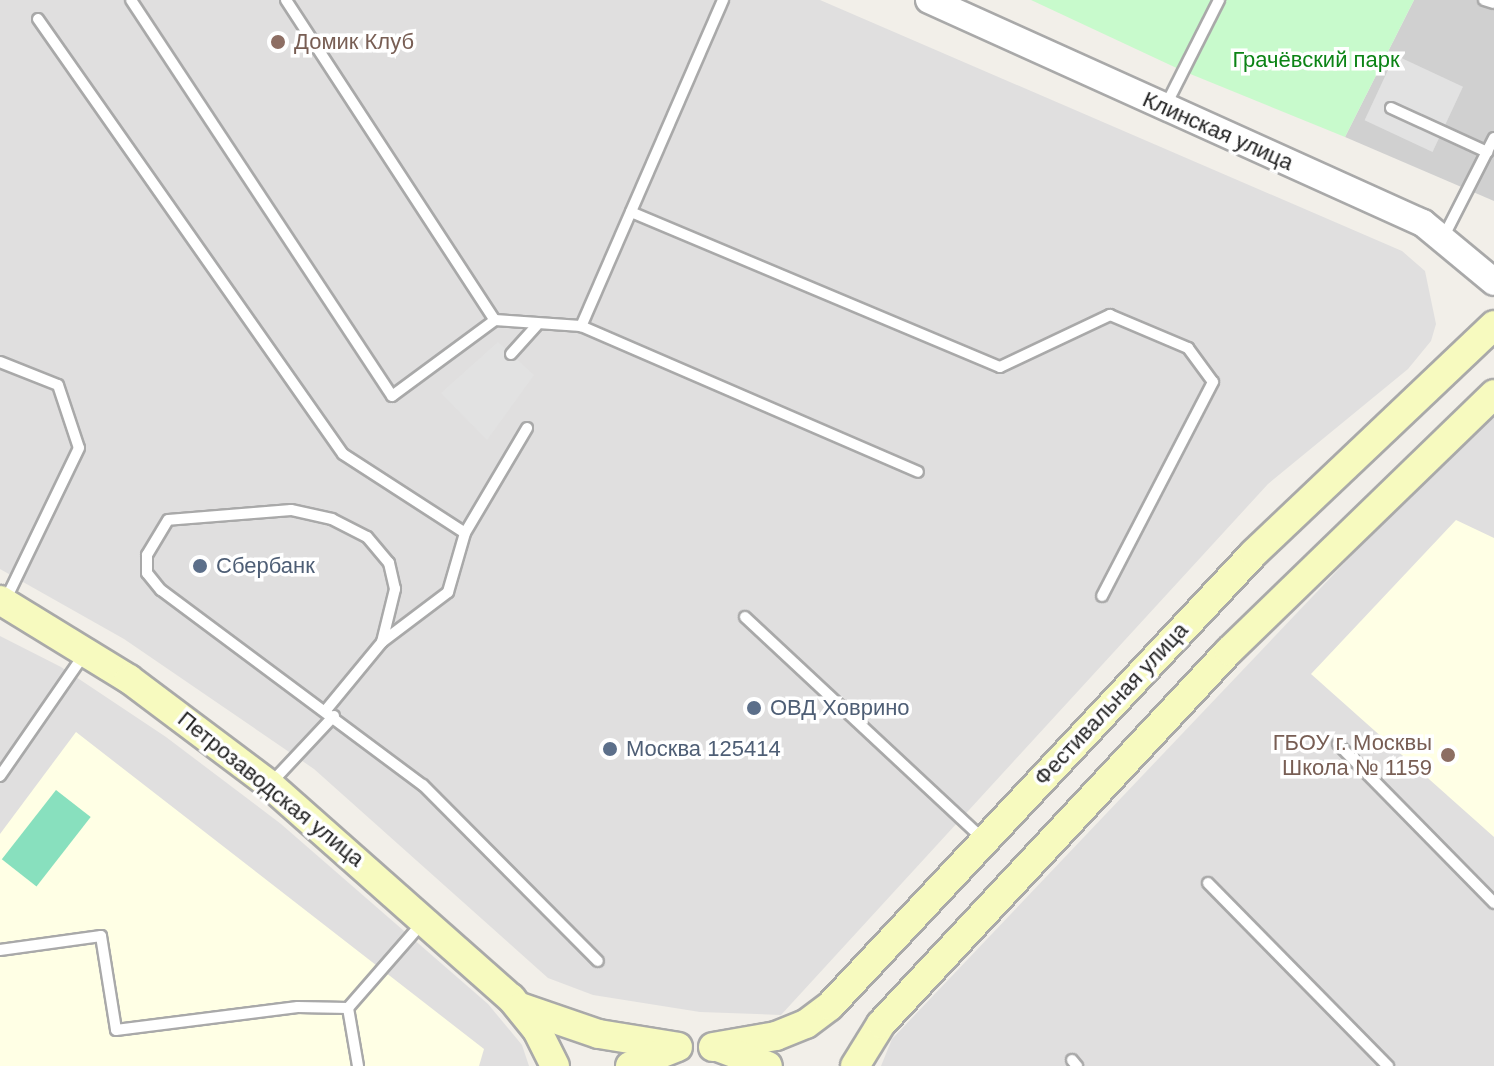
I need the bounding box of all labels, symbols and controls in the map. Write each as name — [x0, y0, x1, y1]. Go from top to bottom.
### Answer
place label: Домик Клуб — [294, 29, 414, 55]
marker: Домик Клуб — [269, 33, 287, 51]
park label: Грачёвский парк — [1232, 47, 1400, 73]
street label: Клинская улица — [1139, 86, 1297, 176]
place label: Сбербанк — [216, 553, 315, 579]
marker: Сбербанк — [191, 557, 209, 575]
street label: Фестивальная улица — [1029, 617, 1193, 791]
place label: ОВД Ховрино — [770, 695, 910, 721]
marker: ОВД Ховрино — [745, 699, 763, 717]
street label: Петрозаводская улица — [173, 706, 369, 872]
place label: ГБОУ г. Москвы Школа № 1159 — [1273, 729, 1432, 780]
place label: Москва 125414 — [626, 736, 781, 762]
marker: Москва 125414 — [601, 740, 619, 758]
marker: ГБОУ г. Москвы Школа № 1159 — [1439, 746, 1457, 764]

